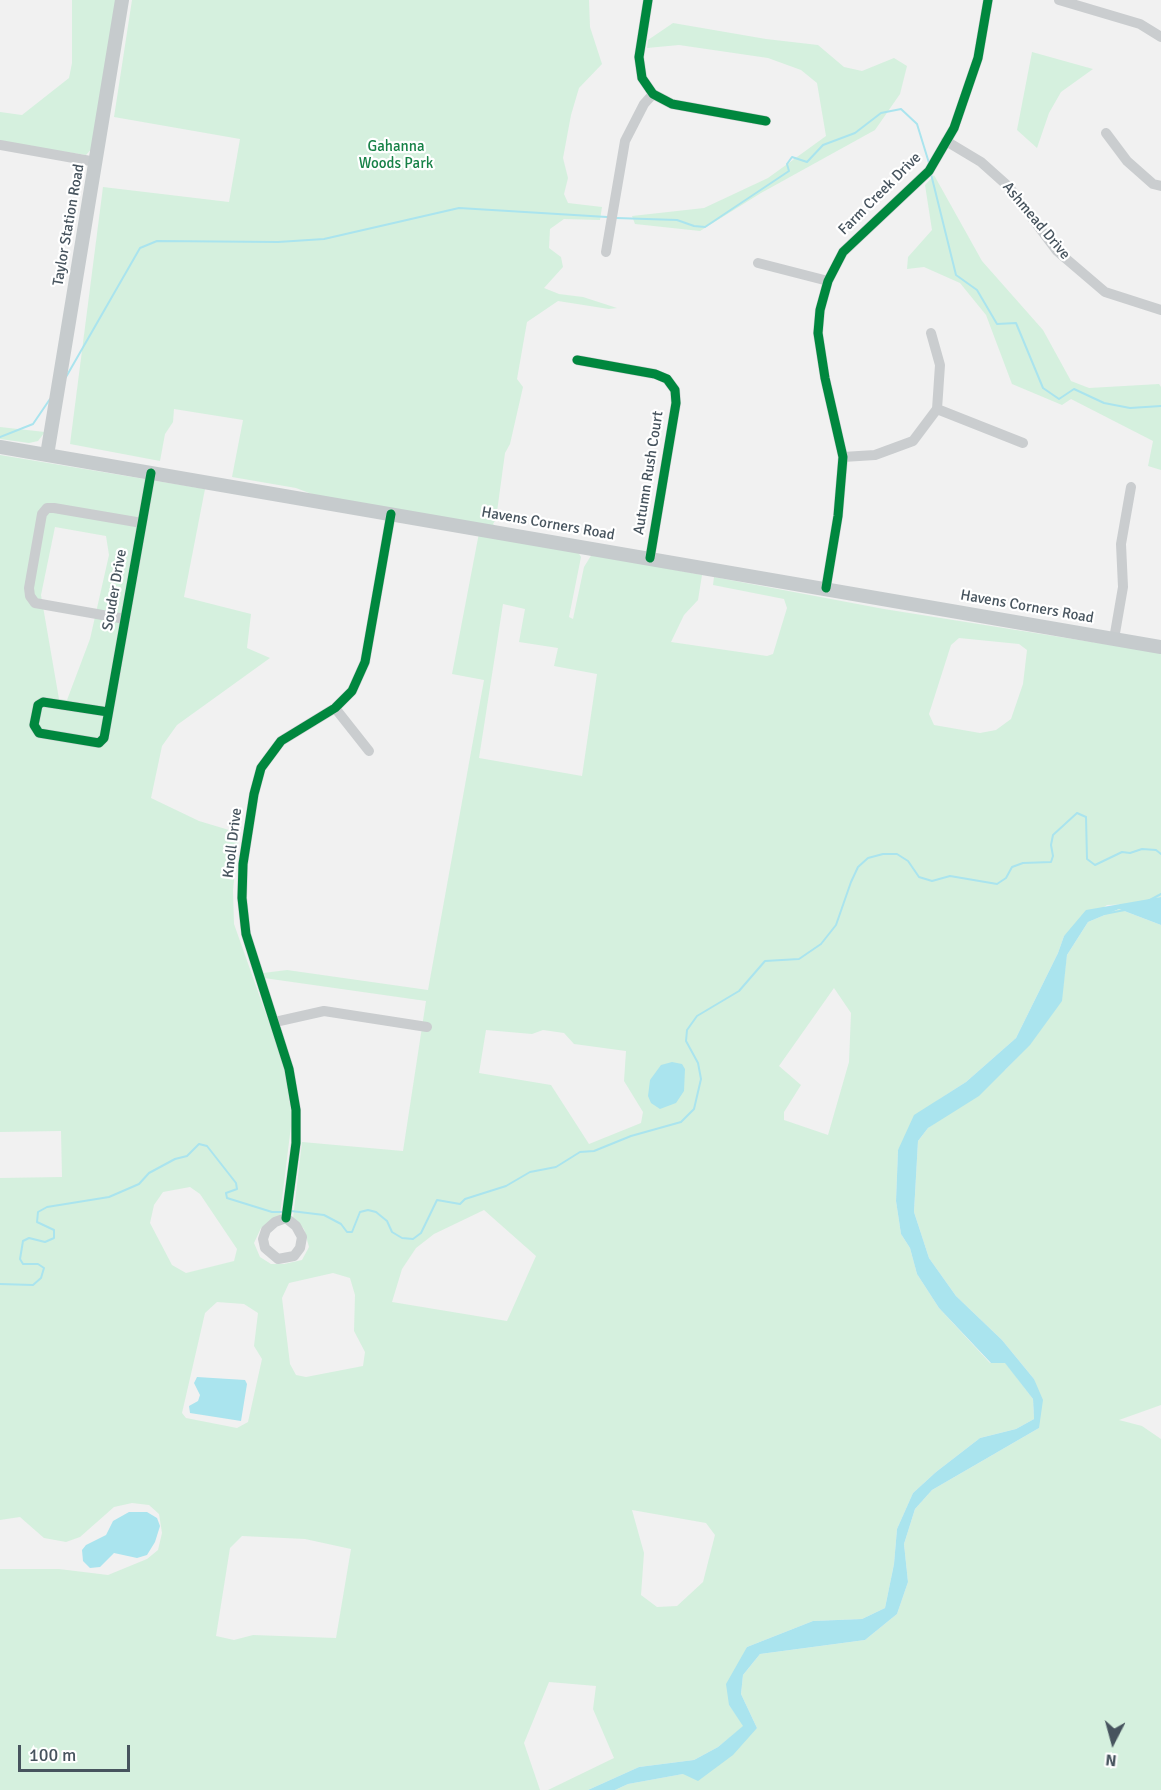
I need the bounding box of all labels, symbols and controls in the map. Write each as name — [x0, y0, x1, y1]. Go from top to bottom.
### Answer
park label: Gahanna Woods Park — [359, 138, 433, 173]
street label: Farm Creek Drive — [835, 149, 925, 239]
street label: Taylor Station Road — [49, 163, 89, 287]
street label: Ashmead Drive — [998, 179, 1074, 263]
street label: Autumn Rush Court — [630, 410, 668, 536]
street label: Havens Corners Road — [480, 503, 616, 545]
street label: Souder Drive — [99, 548, 131, 632]
street label: Havens Corners Road — [959, 586, 1095, 628]
street label: Knoll Drive — [220, 807, 246, 879]
north arrow — [1083, 1712, 1143, 1772]
scale bar — [21, 1733, 134, 1771]
text: 100 m — [29, 1744, 76, 1766]
text: N — [1105, 1749, 1118, 1770]

